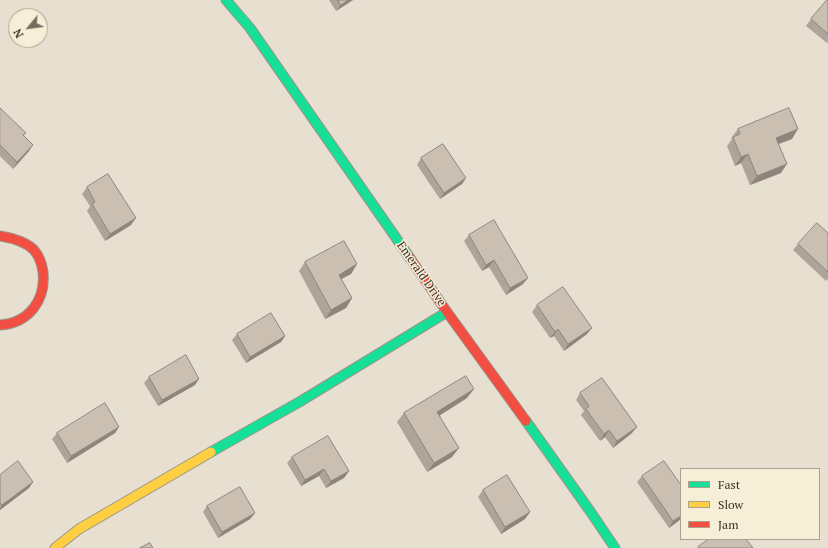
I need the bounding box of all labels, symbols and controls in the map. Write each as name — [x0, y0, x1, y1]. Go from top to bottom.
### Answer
north arrow — [8, 8, 48, 48]
text: N — [10, 26, 27, 40]
street label: Emerald Drive — [393, 239, 449, 309]
legend — [680, 468, 820, 540]
text: Fast — [718, 477, 740, 492]
text: Slow — [718, 497, 743, 512]
text: Jam — [718, 517, 739, 532]

